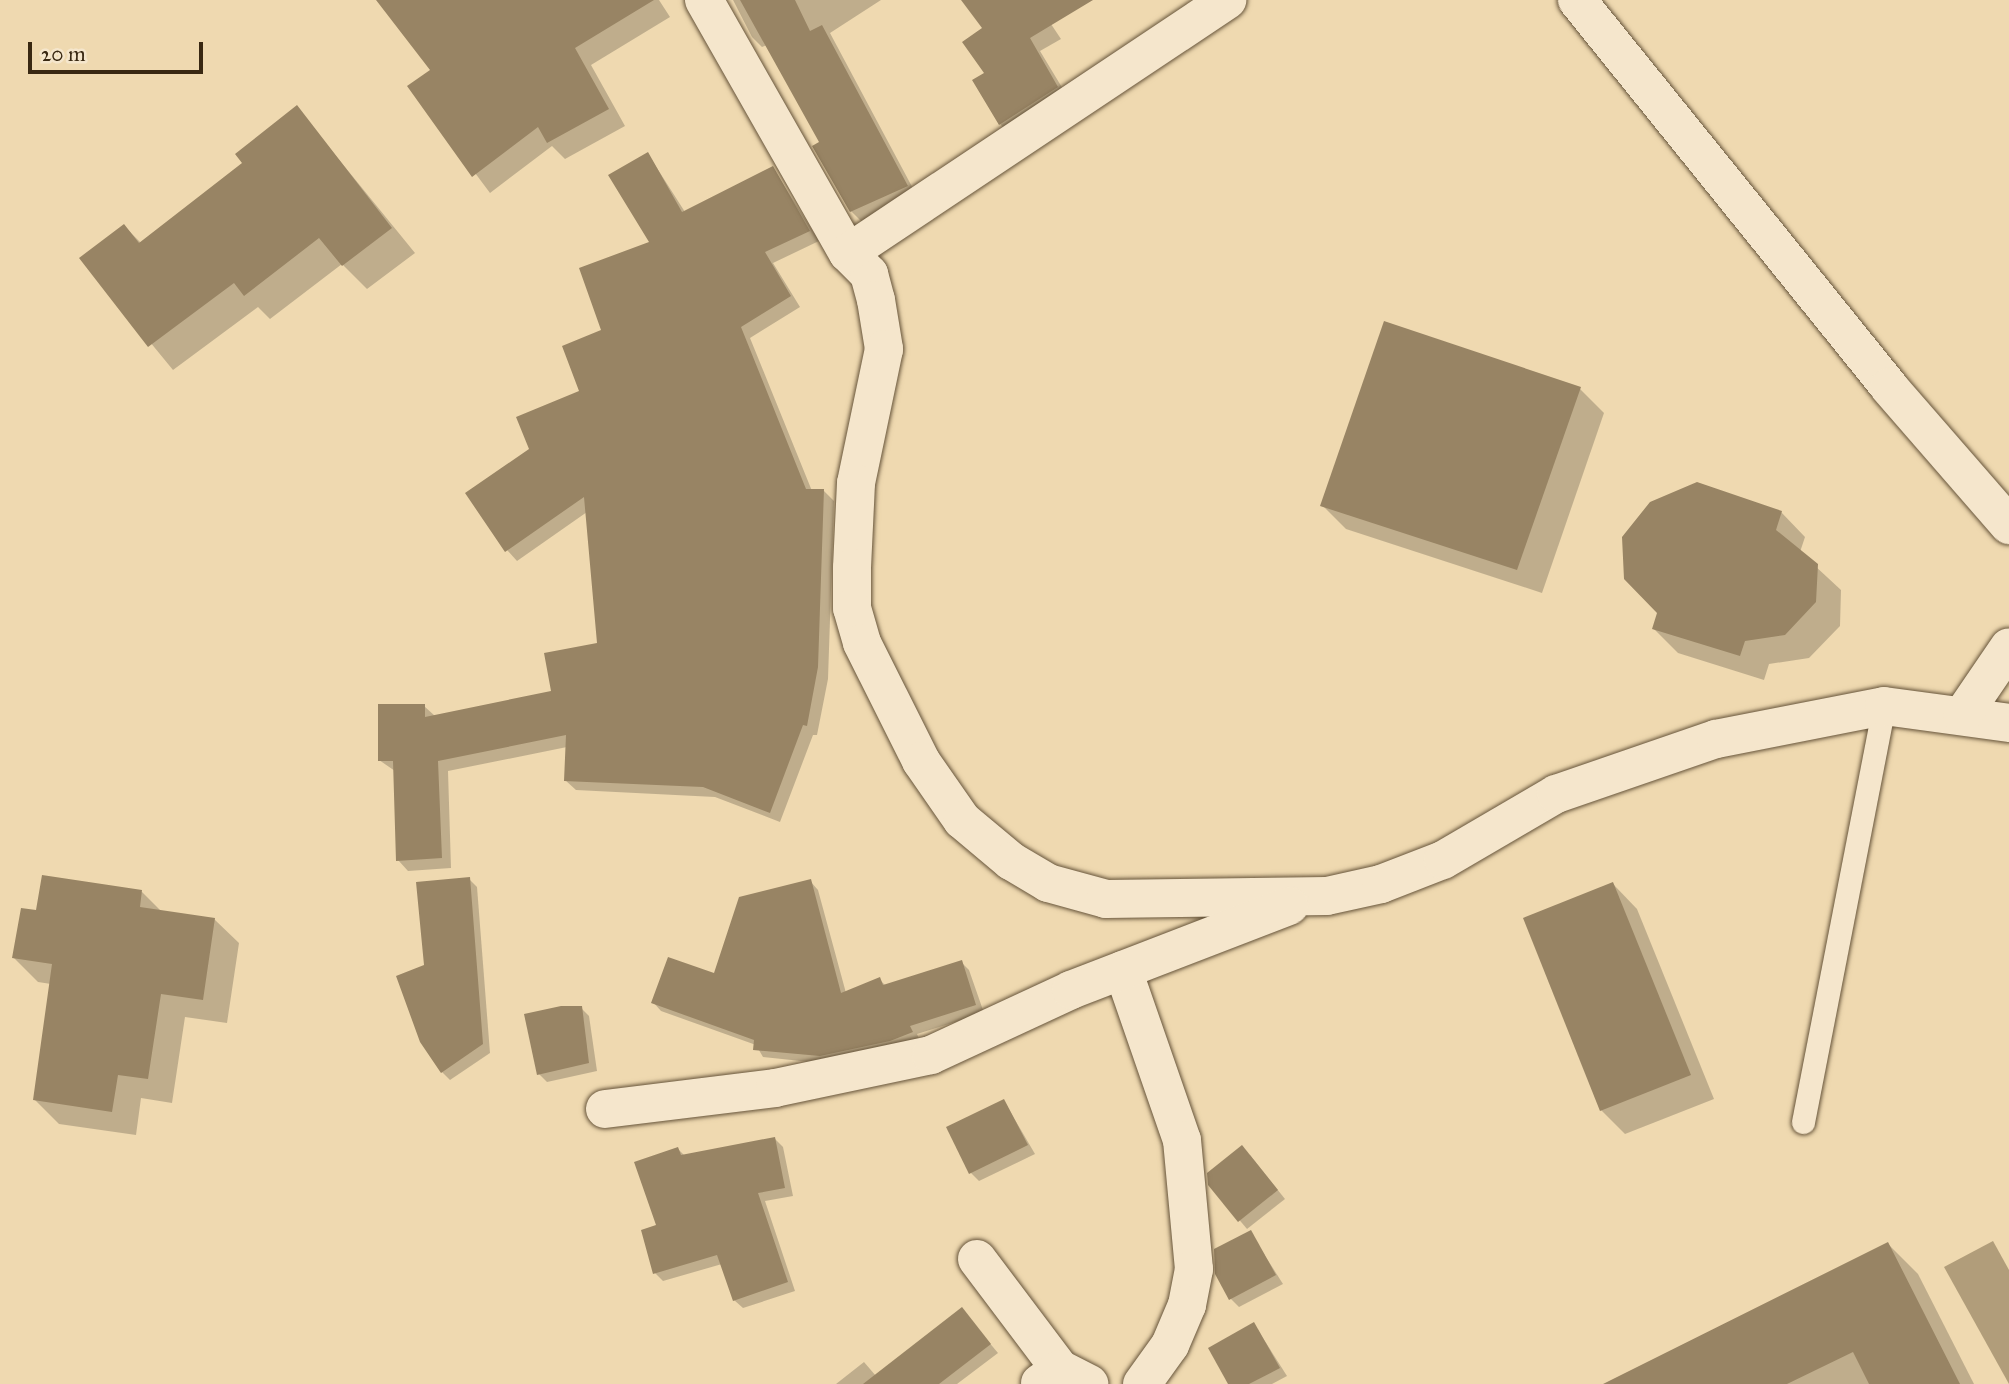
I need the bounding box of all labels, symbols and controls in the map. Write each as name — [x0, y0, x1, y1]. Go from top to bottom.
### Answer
scale bar — [32, 28, 206, 72]
text: 20 m — [41, 41, 86, 67]

